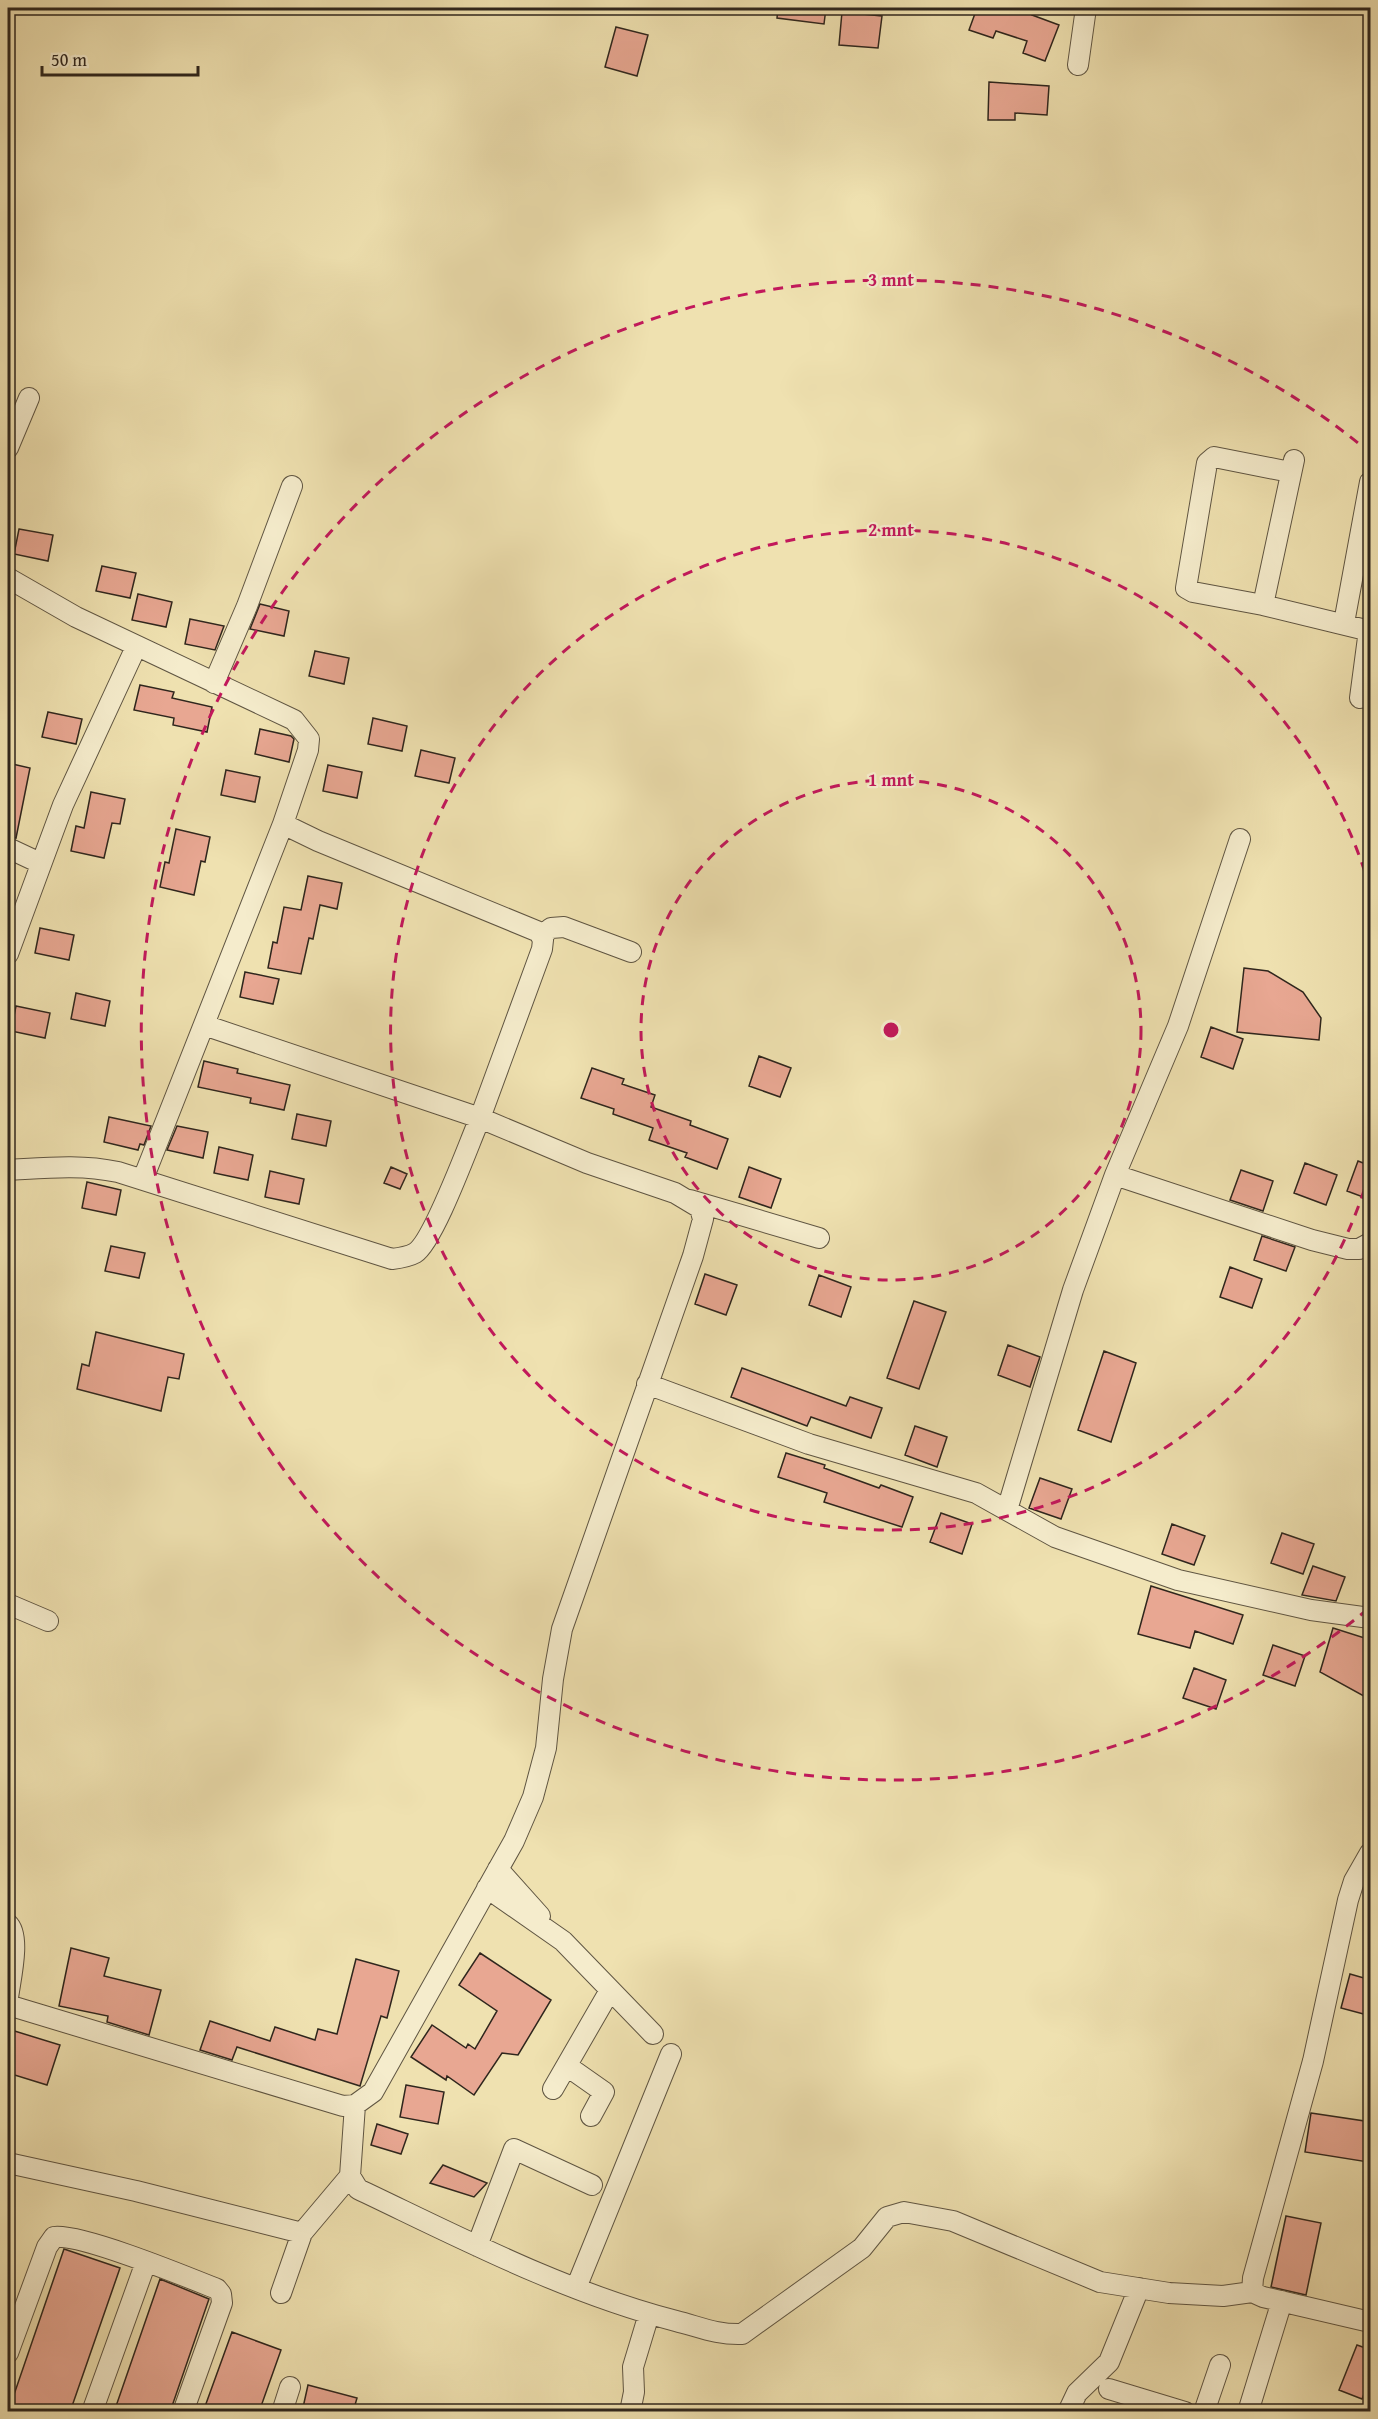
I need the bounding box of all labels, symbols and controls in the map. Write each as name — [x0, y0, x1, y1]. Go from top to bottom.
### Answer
scale bar — [42, 39, 198, 77]
text: 50 m — [51, 46, 87, 73]
text: 3 mnt — [868, 266, 914, 293]
text: 2 mnt — [868, 516, 914, 543]
text: 1 mnt — [868, 766, 914, 793]
centre of rings — [881, 1020, 901, 1040]

